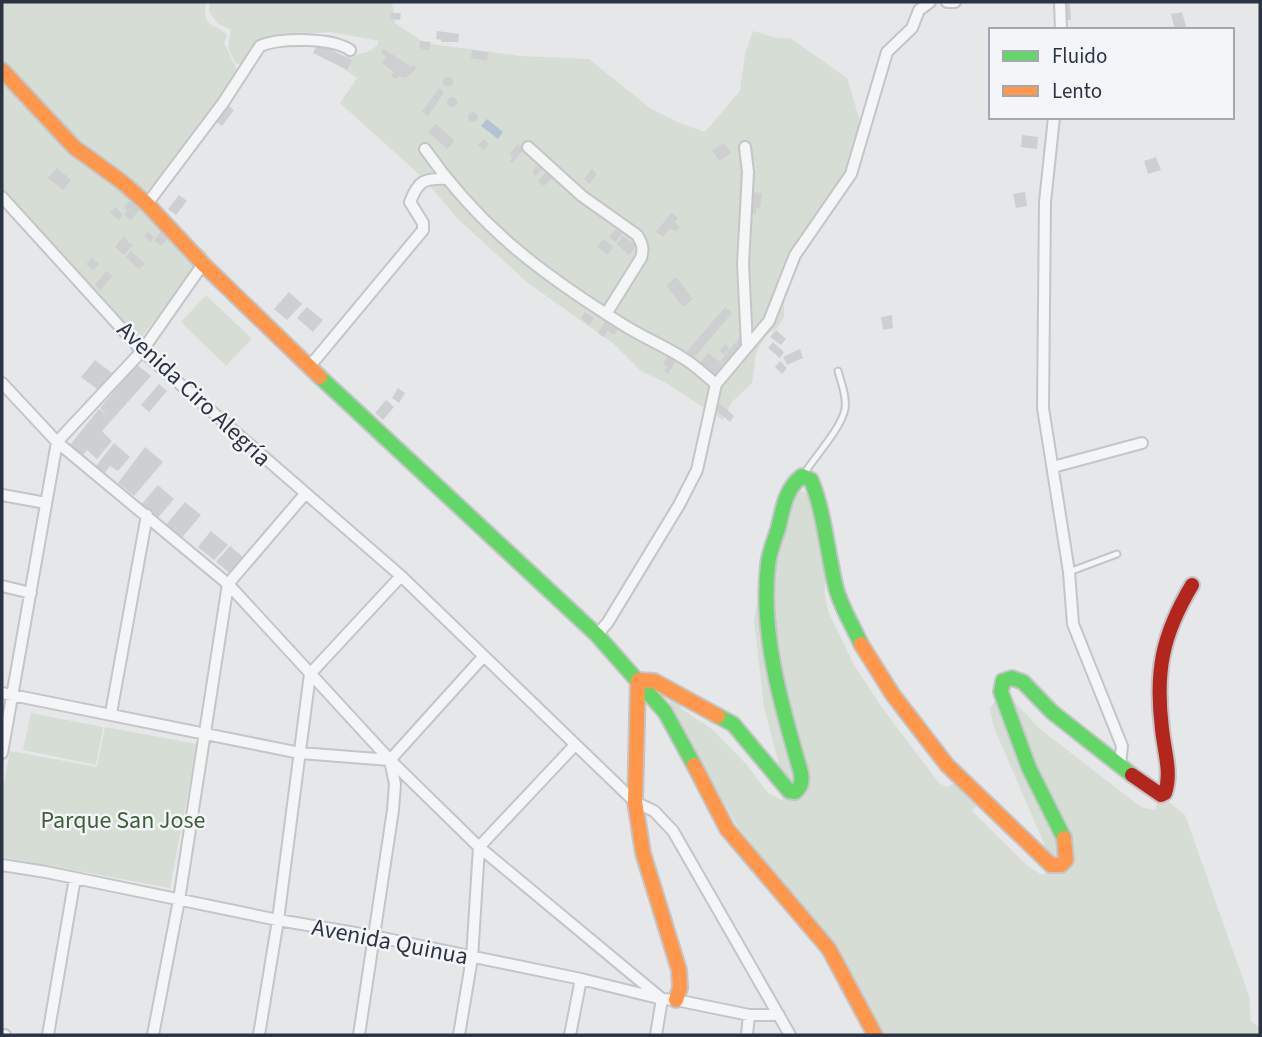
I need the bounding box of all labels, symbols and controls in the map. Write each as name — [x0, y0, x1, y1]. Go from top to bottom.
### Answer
legend — [989, 28, 1234, 119]
text: Fluido — [1052, 41, 1107, 71]
text: Lento — [1052, 76, 1102, 106]
street label: Avenida Ciro Alegría — [109, 313, 279, 475]
park label: Parque San Jose — [40, 803, 206, 838]
street label: Avenida Quinua — [309, 910, 471, 974]

